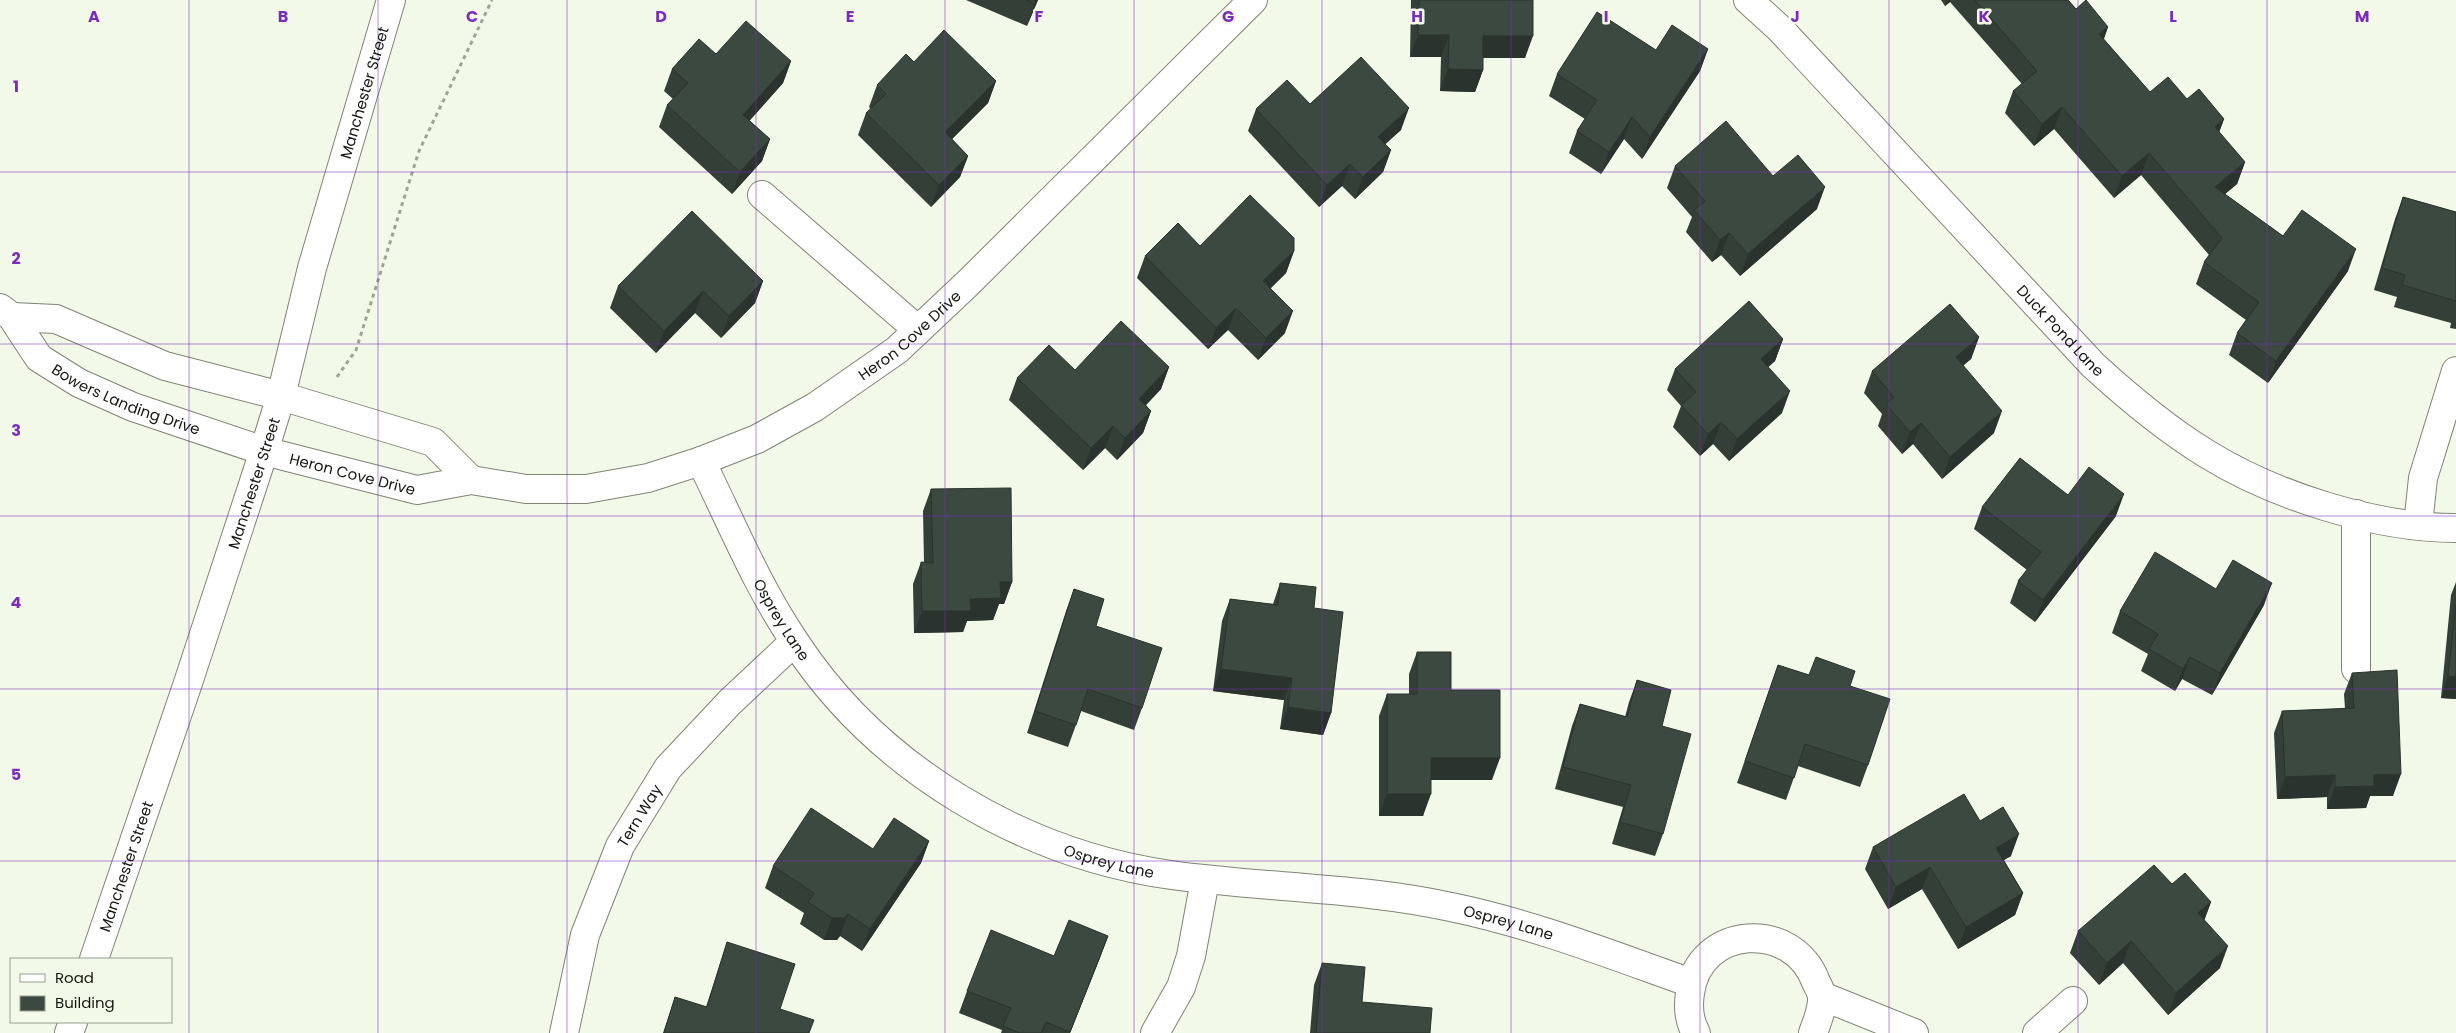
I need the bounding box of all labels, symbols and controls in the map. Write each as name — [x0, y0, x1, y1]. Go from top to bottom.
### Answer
text: A — [88, 5, 100, 28]
text: B — [278, 5, 288, 28]
text: C — [466, 5, 478, 28]
text: D — [655, 5, 667, 28]
text: E — [846, 5, 854, 28]
text: F — [1035, 5, 1044, 28]
text: G — [1222, 5, 1234, 28]
text: H — [1411, 5, 1423, 28]
text: I — [1604, 5, 1608, 28]
text: J — [1790, 5, 1800, 28]
text: K — [1978, 5, 1990, 28]
text: L — [2169, 5, 2177, 28]
text: M — [2355, 5, 2369, 28]
street label: Manchester Street — [334, 24, 393, 161]
text: 1 — [13, 75, 19, 98]
text: 2 — [11, 247, 21, 270]
street label: Duck Pond Lane — [2013, 280, 2109, 381]
street label: Heron Cove Drive — [854, 285, 965, 385]
street label: Bowers Landing Drive — [48, 358, 203, 439]
street label: Manchester Street — [222, 415, 284, 551]
text: 3 — [11, 419, 21, 442]
street label: Heron Cove Drive — [287, 447, 418, 500]
street label: Osprey Lane — [749, 575, 815, 665]
text: 4 — [11, 591, 22, 614]
text: 5 — [11, 763, 21, 786]
street label: Tern Way — [612, 779, 666, 850]
street label: Manchester Street — [94, 798, 158, 934]
street label: Osprey Lane — [1061, 839, 1156, 883]
street label: Osprey Lane — [1461, 900, 1556, 945]
legend — [10, 958, 172, 1023]
text: Road — [55, 967, 94, 988]
text: Building — [55, 992, 115, 1013]

